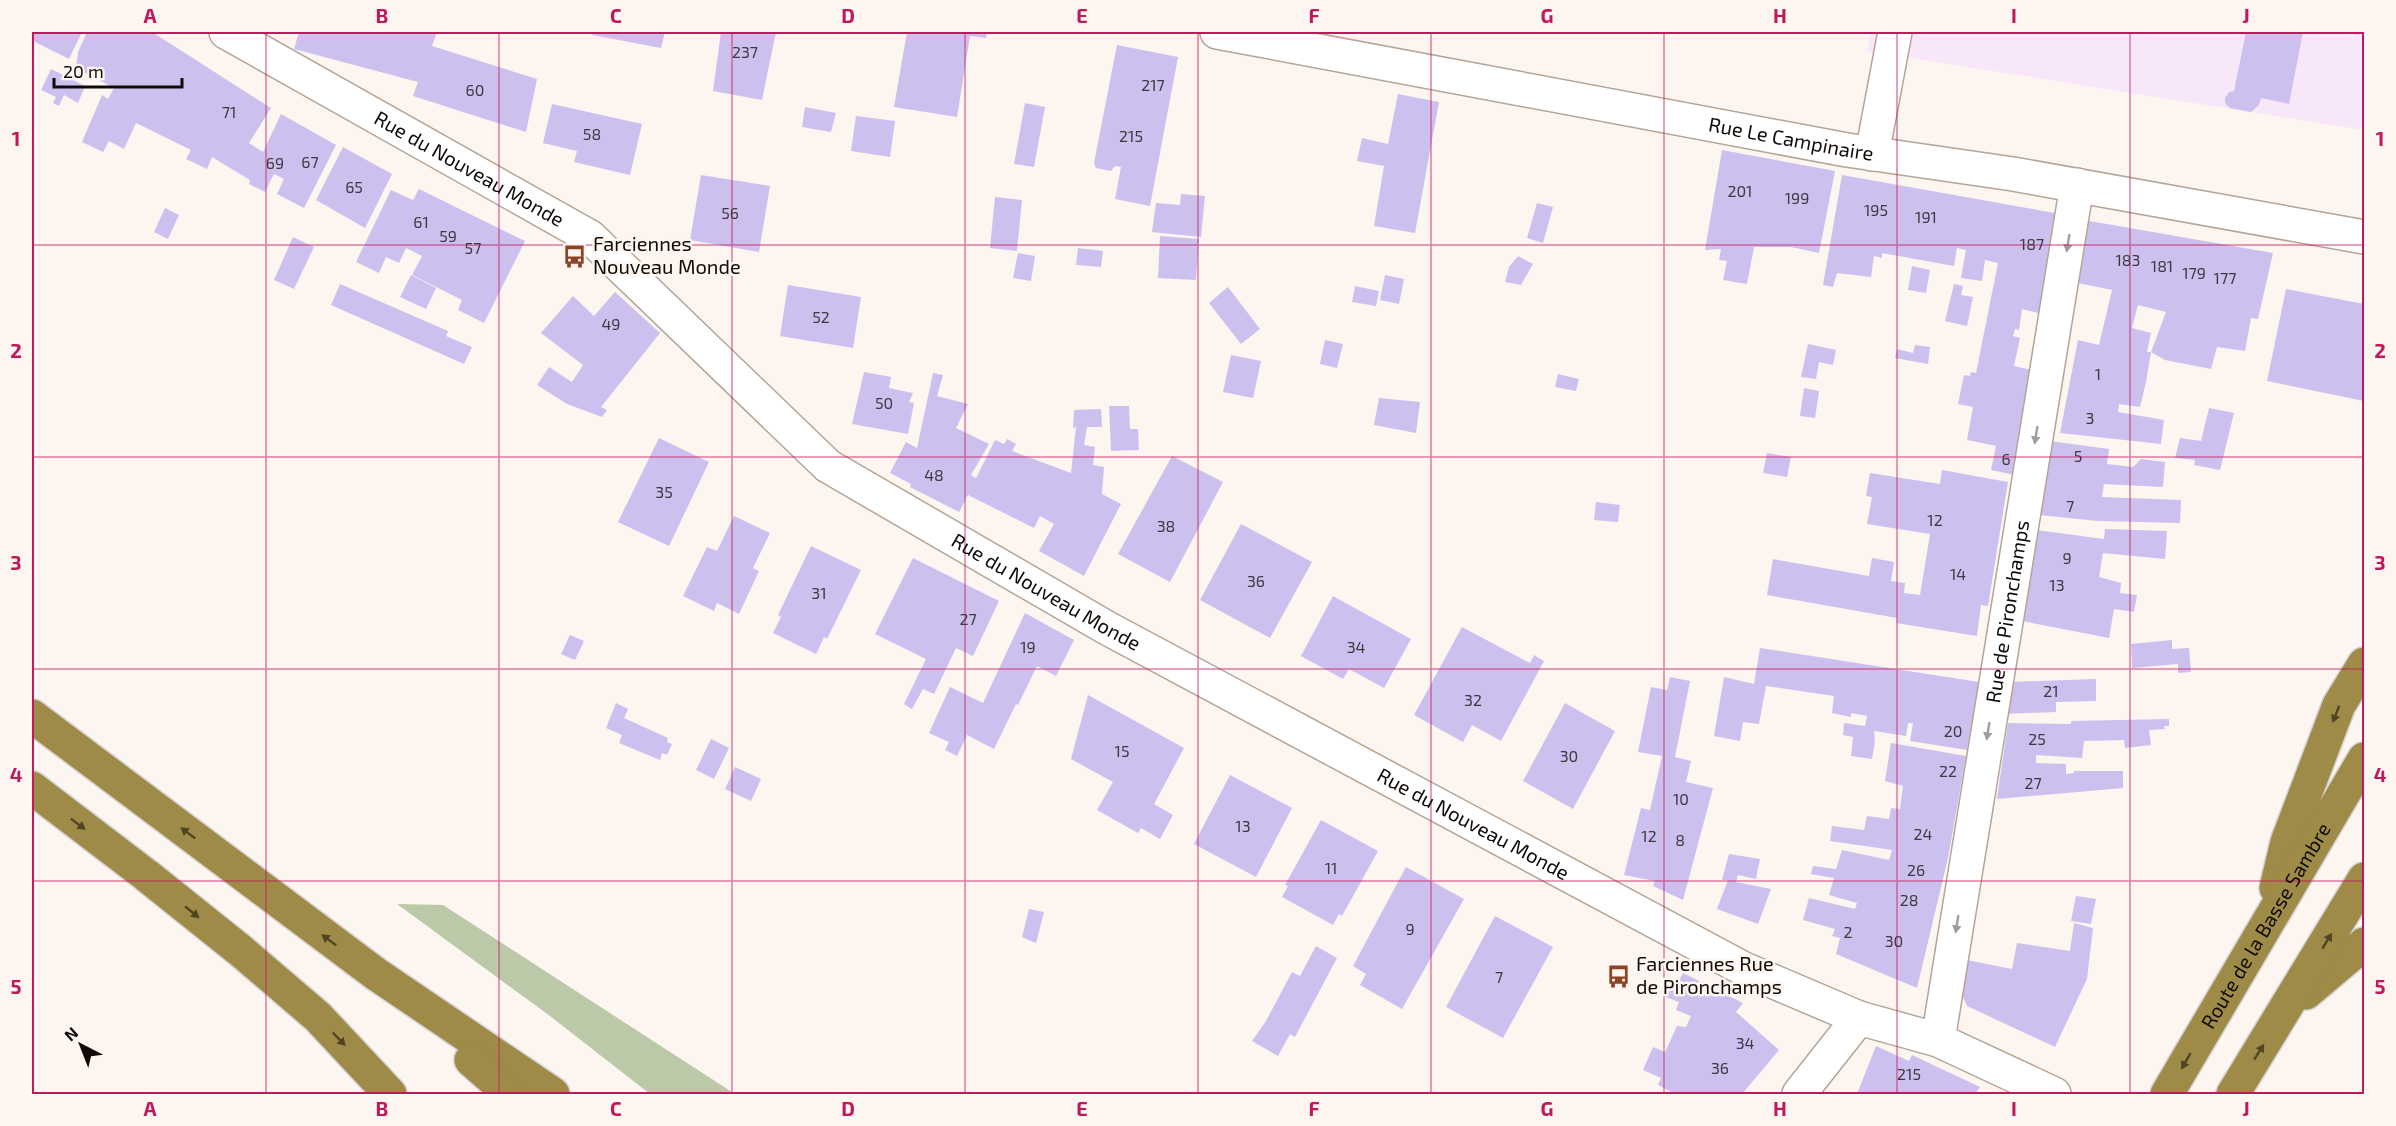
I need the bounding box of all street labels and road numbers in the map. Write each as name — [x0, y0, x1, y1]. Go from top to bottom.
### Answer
street label: Rue du Nouveau Monde — [370, 105, 569, 231]
street label: Rue Le Campinaire — [1707, 111, 1875, 165]
street label: Rue de Pironchamps — [1980, 518, 2033, 705]
street label: Rue du Nouveau Monde — [948, 528, 1145, 655]
street label: Rue du Nouveau Monde — [1374, 762, 1574, 884]
street label: Route de la Basse Sambre — [2195, 818, 2335, 1033]

